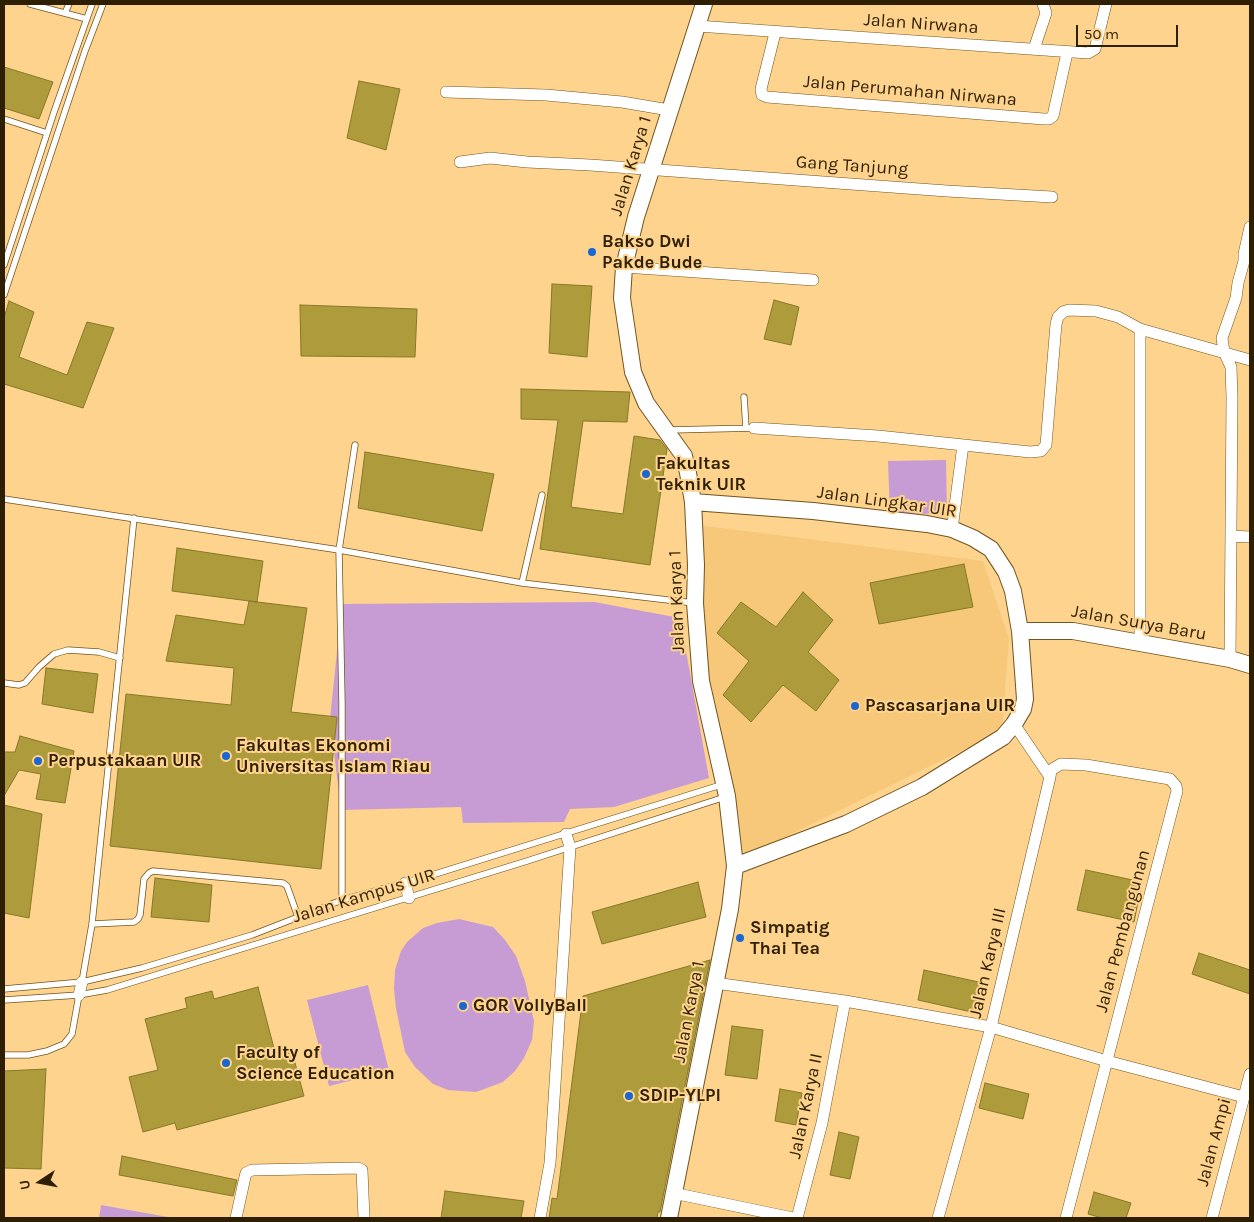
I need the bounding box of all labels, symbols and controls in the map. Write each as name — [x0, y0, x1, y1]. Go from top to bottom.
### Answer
street label: Jalan Nirwana — [863, 9, 979, 39]
scale bar — [1079, 15, 1182, 47]
text: 50 m — [1084, 25, 1119, 43]
street label: Jalan Perumahan Nirwana — [802, 71, 1018, 111]
street label: Jalan Karya 1 — [606, 114, 656, 218]
street label: Gang Tanjung — [795, 151, 909, 181]
place label: Bakso Dwi Pakde Bude — [602, 231, 702, 274]
marker: Bakso Dwi Pakde Bude — [586, 246, 598, 258]
place label: Fakultas Teknik UIR — [656, 453, 746, 496]
marker: Fakultas Teknik UIR — [640, 468, 652, 480]
street label: Jalan Lingkar UIR — [816, 482, 958, 522]
street label: Jalan Karya 1 — [664, 550, 690, 654]
street label: Jalan Surya Baru — [1070, 601, 1208, 645]
place label: Pascasarjana UIR — [865, 695, 1015, 717]
marker: Pascasarjana UIR — [849, 700, 861, 712]
place label: Fakultas Ekonomi Universitas Islam Riau — [236, 735, 430, 778]
place label: Perpustakaan UIR — [48, 750, 201, 772]
marker: Fakultas Ekonomi Universitas Islam Riau — [220, 750, 232, 762]
marker: Perpustakaan UIR — [32, 755, 44, 767]
street label: Jalan Pembangunan — [1091, 847, 1155, 1015]
street label: Jalan Kampus UIR — [290, 864, 438, 928]
street label: Jalan Karya III — [965, 906, 1011, 1020]
place label: Simpatig Thai Tea — [750, 917, 829, 960]
marker: Simpatig Thai Tea — [734, 932, 746, 944]
street label: Jalan Karya 1 — [669, 959, 709, 1065]
place label: GOR VollyBall — [473, 995, 587, 1017]
marker: GOR VollyBall — [457, 1000, 469, 1012]
place label: Faculty of Science Education — [236, 1042, 395, 1084]
street label: Jalan Karya II — [784, 1051, 828, 1161]
marker: Faculty of Science Education — [220, 1057, 232, 1069]
place label: SDIP-YLPI — [639, 1085, 721, 1107]
marker: SDIP-YLPI — [623, 1090, 635, 1102]
street label: Jalan Ampi — [1192, 1096, 1236, 1188]
north arrow — [15, 1157, 65, 1207]
text: U — [16, 1179, 34, 1191]

